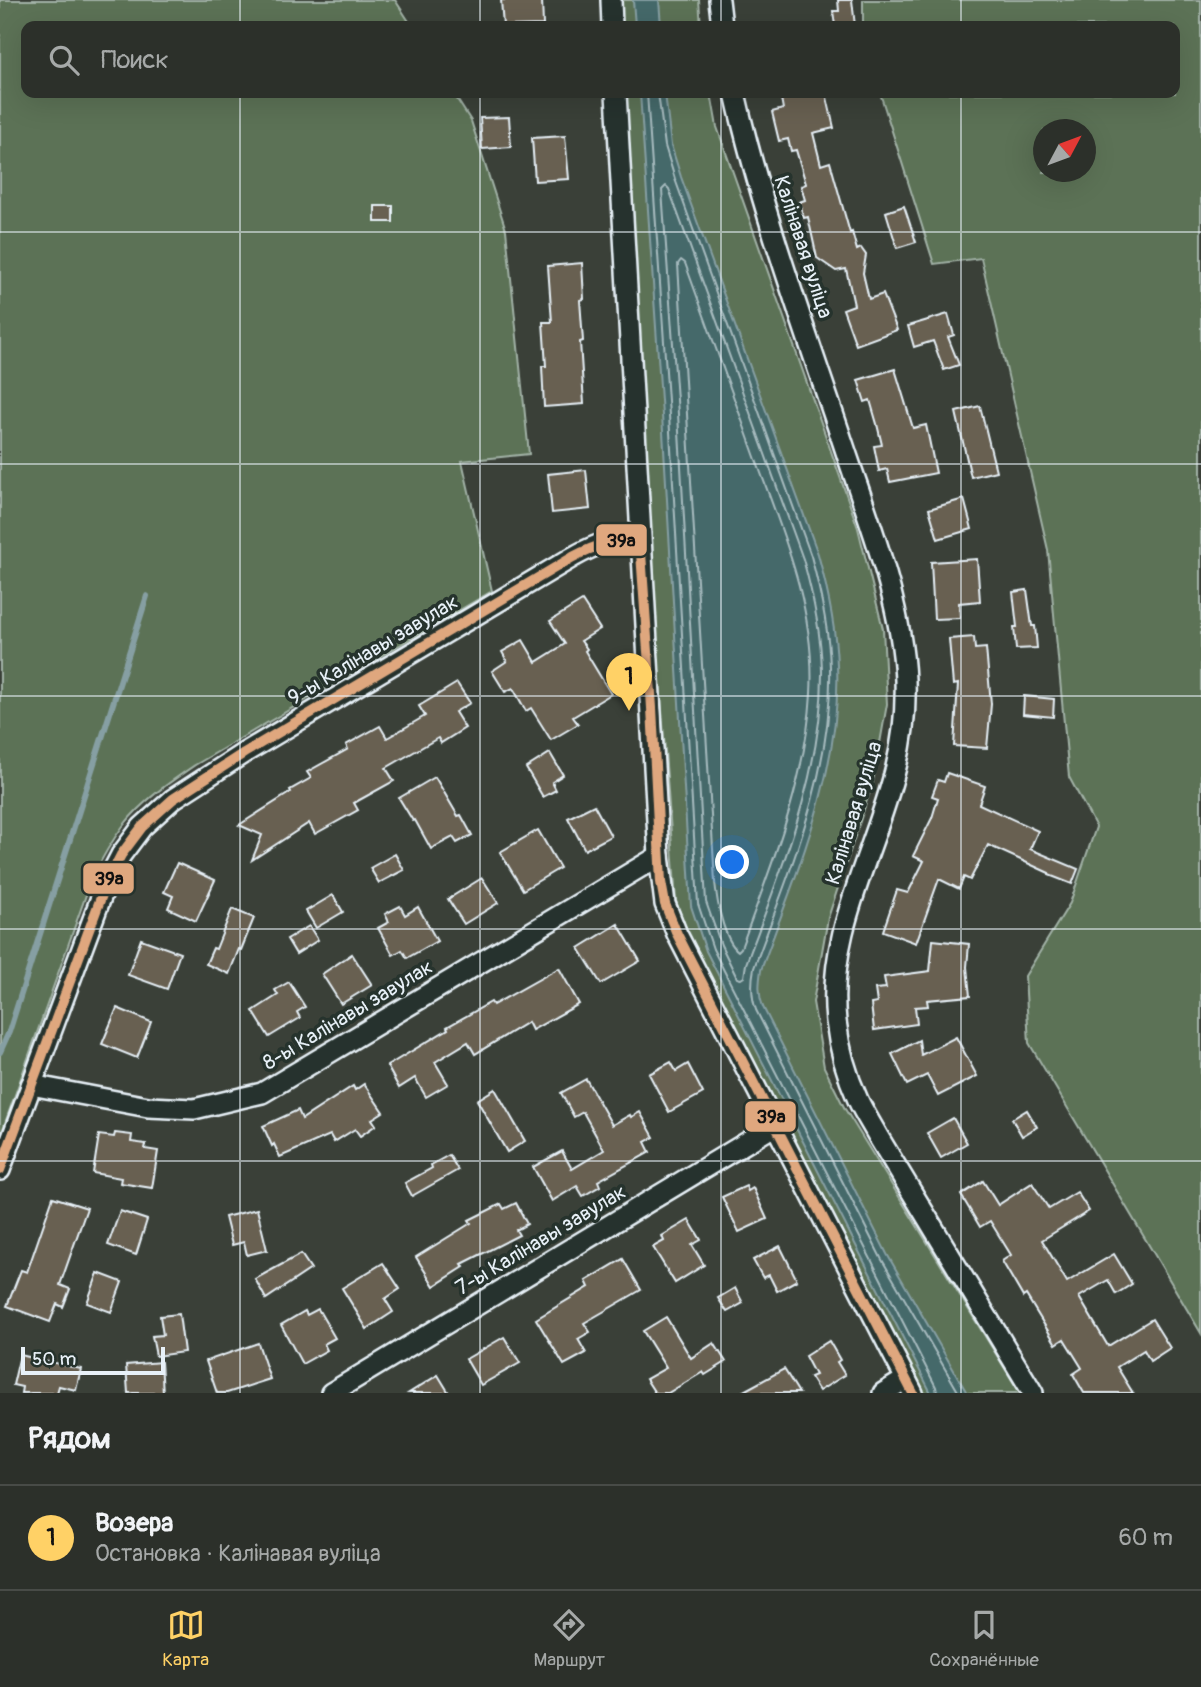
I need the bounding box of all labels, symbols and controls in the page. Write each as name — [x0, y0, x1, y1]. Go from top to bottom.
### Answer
search box — [21, 21, 1180, 98]
icon: search — [45, 41, 83, 79]
text: Поиск — [101, 44, 169, 76]
north arrow — [1033, 119, 1096, 182]
street label: Калінавая вуліца — [767, 172, 839, 322]
line badge: 39а — [595, 523, 648, 557]
text: 39а — [606, 529, 636, 553]
street label: 9-ы Калінавы завулак — [283, 588, 463, 712]
pin: 1 — [606, 653, 652, 711]
street label: Калінавая вуліца — [819, 738, 889, 888]
your location — [715, 845, 749, 879]
line badge: 39а — [82, 862, 135, 895]
text: 39а — [94, 867, 124, 891]
street label: 8-ы Калінавы завулак — [258, 953, 438, 1076]
line badge: 39а — [744, 1100, 797, 1133]
text: 39а — [756, 1105, 786, 1129]
street label: 7-ы Калінавы завулак — [451, 1178, 631, 1302]
scale bar — [21, 1344, 164, 1376]
text: 50 m — [32, 1347, 76, 1371]
text: Рядом — [28, 1420, 111, 1457]
text: Возера — [95, 1507, 173, 1539]
text: 1 — [47, 1523, 56, 1552]
text: 60 m — [1118, 1523, 1173, 1552]
text: Остановка · Калінавая вуліца — [95, 1539, 381, 1568]
tab: Карта — [162, 1606, 209, 1672]
tab: Маршрут — [533, 1606, 605, 1672]
tab: Сохранённые — [929, 1606, 1039, 1672]

